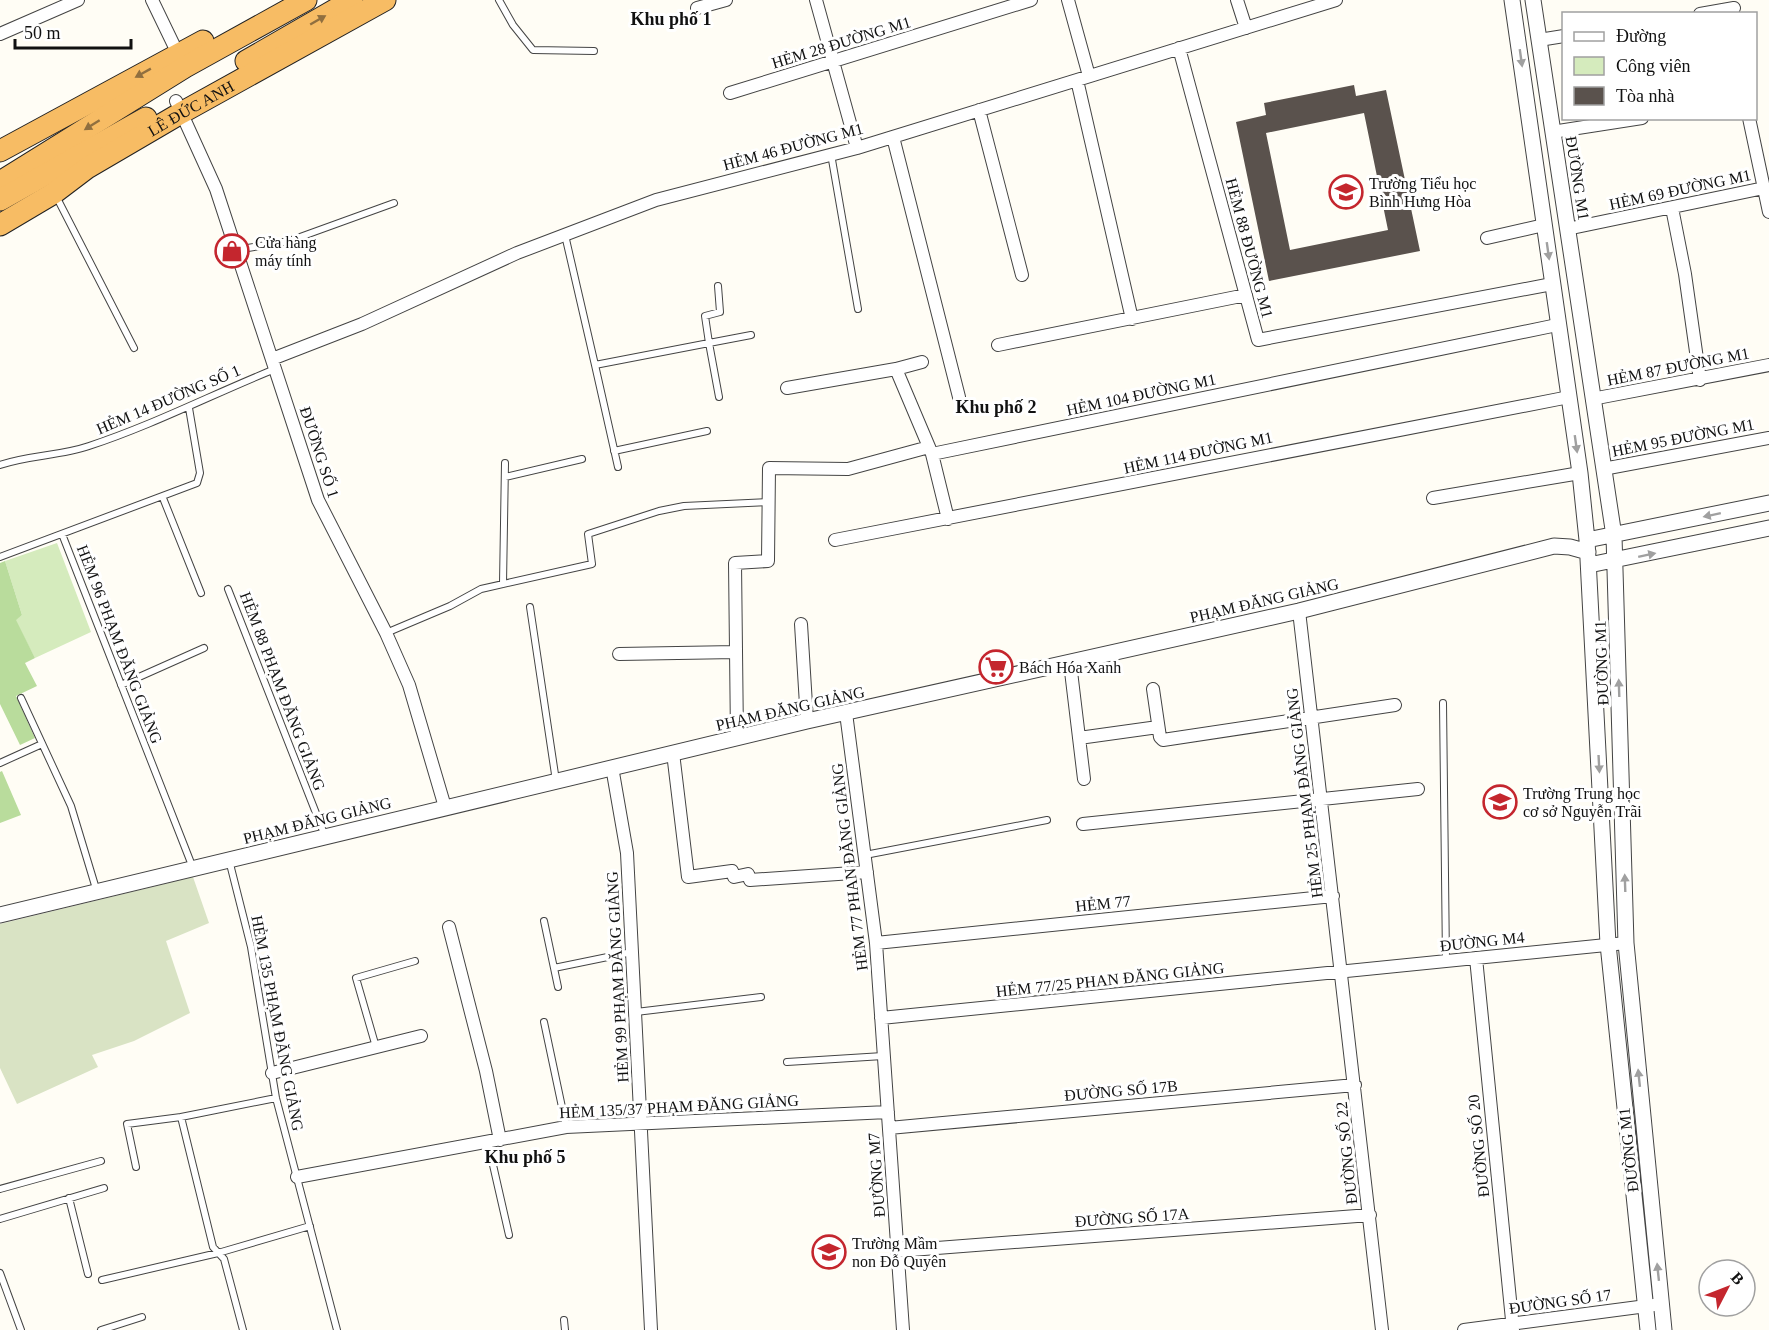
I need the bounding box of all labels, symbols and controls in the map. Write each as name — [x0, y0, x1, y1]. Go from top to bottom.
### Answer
district label: Khu phố 1 — [630, 9, 712, 29]
scale bar — [15, 12, 130, 50]
street label: HẺM 28 ĐƯỜNG M1 — [769, 12, 913, 72]
legend — [1562, 12, 1757, 120]
one-way arrow — [310, 15, 327, 25]
text: 50 m — [24, 23, 61, 43]
text: Đường — [1616, 26, 1666, 46]
one-way arrow — [1516, 49, 1525, 68]
text: Công viên — [1616, 56, 1691, 76]
one-way arrow — [134, 68, 151, 78]
street label: LÊ ĐỨC ANH — [145, 77, 237, 140]
text: Tòa nhà — [1616, 86, 1674, 106]
street label: HẺM 46 ĐƯỜNG M1 — [721, 119, 865, 173]
one-way arrow — [84, 120, 101, 131]
street label: ĐƯỜNG M1 — [1562, 135, 1594, 221]
street label: HẺM 69 ĐƯỜNG M1 — [1607, 165, 1753, 213]
school or university icon: Trường Tiểu học Bình Hưng Hòa — [1328, 174, 1364, 210]
place label: Trường Tiểu học Bình Hưng Hòa — [1369, 175, 1476, 211]
street label: HẺM 88 ĐƯỜNG M1 — [1223, 176, 1277, 320]
shop icon: Cửa hàng máy tính — [214, 233, 250, 269]
place label: Cửa hàng máy tính — [255, 234, 317, 270]
one-way arrow — [1543, 242, 1552, 261]
street label: HẺM 87 ĐƯỜNG M1 — [1605, 343, 1751, 389]
street label: HẺM 14 ĐƯỜNG SỐ 1 — [93, 361, 243, 437]
street label: HẺM 104 ĐƯỜNG M1 — [1065, 369, 1217, 419]
district label: Khu phố 2 — [955, 397, 1037, 417]
street label: ĐƯỜNG SỐ 1 — [297, 404, 343, 500]
street label: HẺM 95 ĐƯỜNG M1 — [1610, 414, 1756, 460]
street label: HẺM 114 ĐƯỜNG M1 — [1122, 427, 1274, 477]
one-way arrow — [1571, 435, 1580, 454]
one-way arrow — [1703, 511, 1721, 521]
street label: HẺM 96 PHẠM ĐĂNG GIẢNG — [74, 542, 166, 746]
one-way arrow — [1638, 550, 1657, 559]
street label: PHẠM ĐĂNG GIẢNG — [1188, 574, 1341, 626]
street label: HẺM 88 PHẠM ĐĂNG GIẢNG — [237, 589, 329, 793]
street label: ĐƯỜNG M1 — [1591, 620, 1611, 706]
supermarket icon: Bách Hóa Xanh — [978, 649, 1014, 685]
place label: Bách Hóa Xanh — [1019, 659, 1121, 676]
one-way arrow — [1615, 679, 1624, 698]
street label: PHẠM ĐĂNG GIẢNG — [714, 682, 867, 734]
street label: HẺM 25 PHẠM ĐĂNG GIẢNG — [1282, 686, 1326, 899]
one-way arrow — [1595, 754, 1604, 773]
street label: HẺM 77 PHAN ĐĂNG GIẢNG — [827, 762, 871, 972]
school or university icon: Trường Trung học cơ sở Nguyễn Trãi — [1482, 784, 1518, 820]
place label: Trường Trung học cơ sở Nguyễn Trãi — [1523, 785, 1642, 821]
street label: PHẠM ĐĂNG GIẢNG — [241, 793, 393, 847]
street label: HẺM 99 PHẠM ĐĂNG GIẢNG — [602, 870, 632, 1083]
one-way arrow — [1620, 874, 1629, 893]
street label: HẺM 77 — [1074, 891, 1132, 915]
street label: HẺM 135 PHẠM ĐĂNG GIẢNG — [248, 914, 308, 1133]
street label: ĐƯỜNG M4 — [1439, 928, 1525, 954]
street label: HẺM 77/25 PHAN ĐĂNG GIẢNG — [995, 958, 1225, 1000]
one-way arrow — [1634, 1068, 1644, 1087]
street label: ĐƯỜNG SỐ 17B — [1064, 1076, 1178, 1104]
street label: HẺM 135/37 PHẠM ĐĂNG GIẢNG — [559, 1091, 800, 1121]
street label: ĐƯỜNG SỐ 20 — [1464, 1094, 1492, 1198]
street label: ĐƯỜNG SỐ 22 — [1332, 1101, 1360, 1205]
street label: ĐƯỜNG M1 — [1615, 1107, 1641, 1193]
street label: ĐƯỜNG M7 — [864, 1132, 888, 1218]
district label: Khu phố 5 — [484, 1147, 566, 1167]
street label: ĐƯỜNG SỐ 17A — [1074, 1204, 1190, 1230]
school or university icon: Trường Mầm non Đỗ Quyên — [811, 1234, 847, 1270]
place label: Trường Mầm non Đỗ Quyên — [852, 1235, 946, 1271]
north arrow — [1697, 1258, 1757, 1318]
one-way arrow — [1653, 1262, 1663, 1281]
text: B — [1728, 1269, 1748, 1288]
street label: ĐƯỜNG SỐ 17 — [1508, 1285, 1612, 1317]

